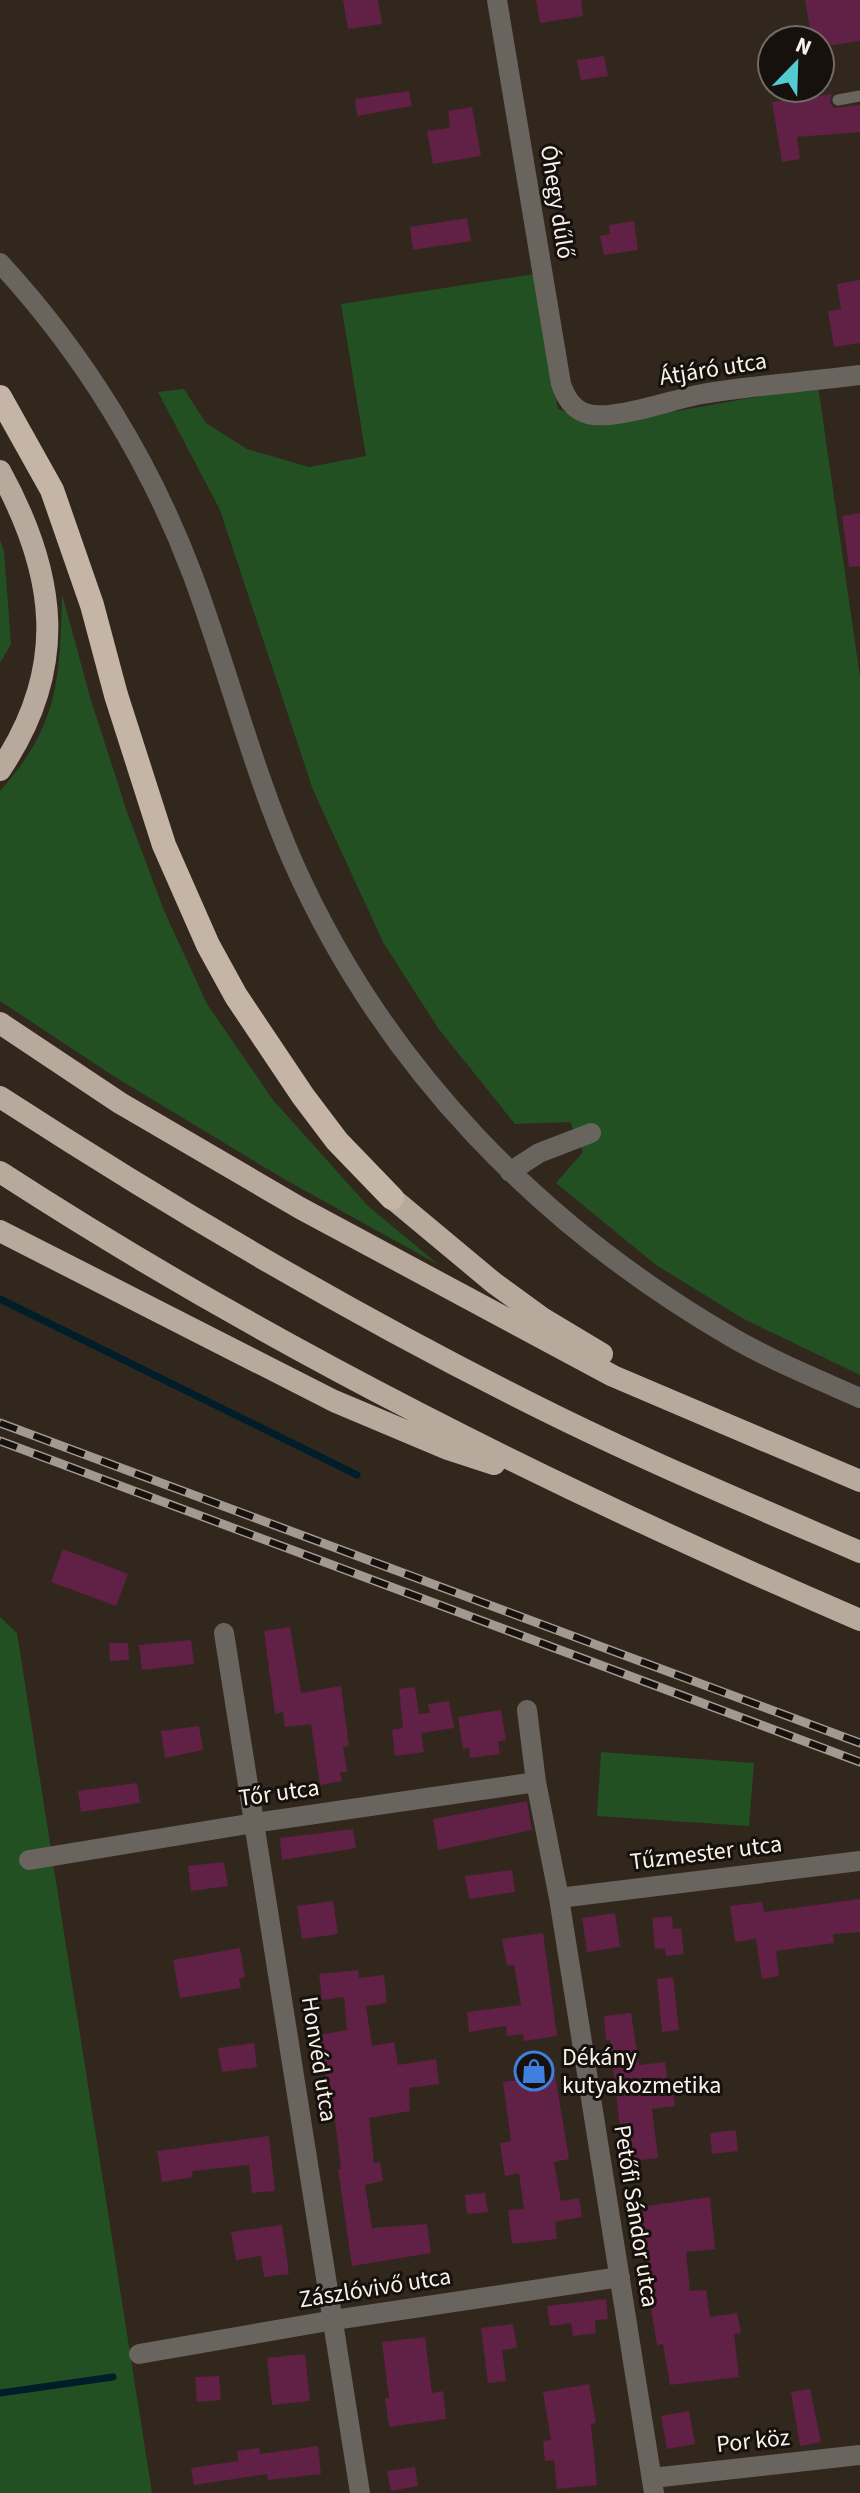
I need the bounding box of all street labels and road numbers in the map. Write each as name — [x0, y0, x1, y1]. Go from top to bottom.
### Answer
street label: Óhegy dűlő — [531, 143, 583, 261]
street label: Átjáró utca — [657, 343, 769, 395]
street label: Tőr utca — [236, 1770, 322, 1816]
street label: Tűzmester utca — [628, 1826, 784, 1880]
street label: Honvéd utca — [292, 1994, 346, 2124]
street label: Petőfi Sándor utca — [604, 2122, 668, 2310]
street label: Zászlóvivő utca — [296, 2259, 454, 2317]
street label: Por köz — [715, 2420, 791, 2462]

